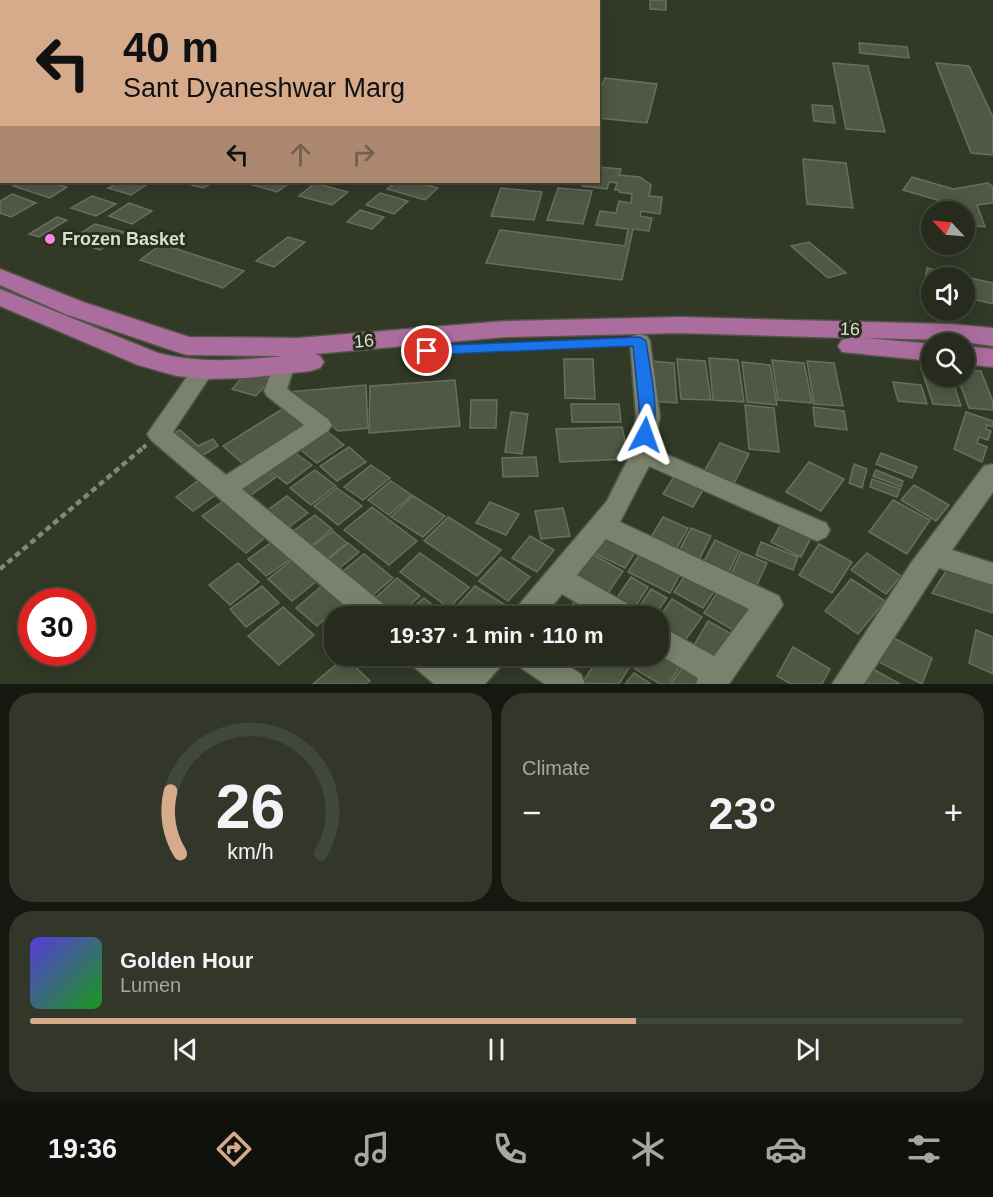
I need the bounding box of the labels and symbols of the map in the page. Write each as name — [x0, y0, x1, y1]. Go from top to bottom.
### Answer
north arrow — [921, 201, 975, 255]
place label: Frozen Basket — [62, 229, 185, 249]
marker: Frozen Basket — [43, 232, 57, 246]
street label: 16 — [840, 319, 860, 339]
pin — [401, 325, 452, 376]
street label: 16 — [353, 330, 375, 352]
position arrow — [613, 403, 677, 467]
speed limit sign: 30 — [18, 588, 96, 666]

